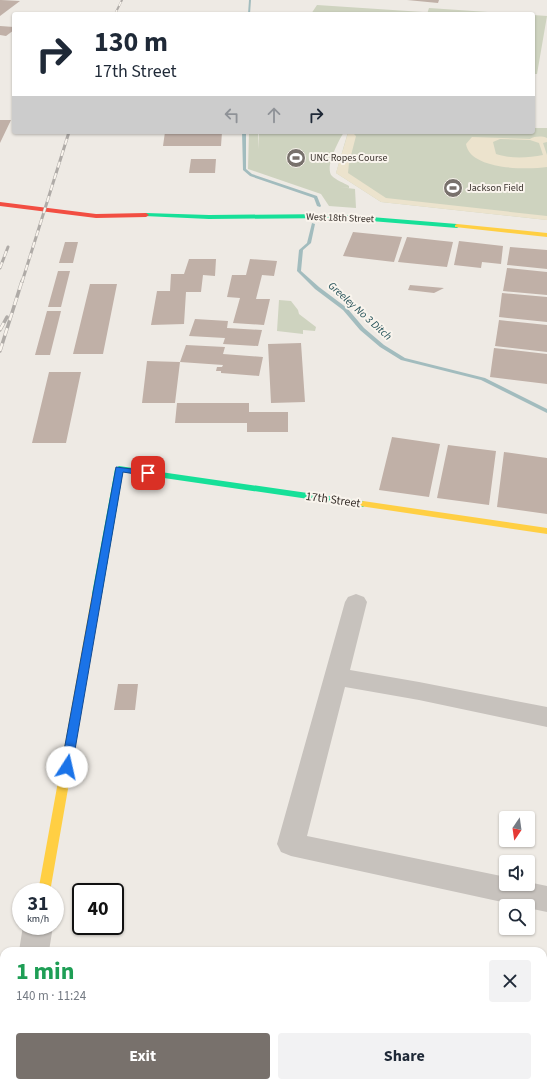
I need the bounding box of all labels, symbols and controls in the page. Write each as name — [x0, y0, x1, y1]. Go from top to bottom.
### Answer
text: 130 m — [94, 22, 168, 62]
icon: right — [28, 28, 80, 80]
text: 17th Street — [94, 59, 176, 84]
icon: left — [221, 104, 243, 126]
icon: ahead — [263, 104, 285, 126]
icon: right — [305, 104, 327, 126]
sports icon: UNC Ropes Course — [285, 147, 307, 169]
place label: UNC Ropes Course — [310, 151, 388, 165]
sports icon: Jackson Field — [442, 177, 464, 199]
place label: Jackson Field — [467, 181, 524, 195]
street label: West 18th Street — [306, 210, 375, 226]
water label: Greeley No 3 Ditch — [325, 278, 395, 344]
pin — [131, 456, 165, 490]
icon: arrive — [137, 462, 159, 484]
street label: 17th Street — [305, 488, 361, 512]
position arrow — [46, 746, 88, 788]
north arrow — [499, 811, 535, 847]
map controls — [499, 811, 535, 935]
button: sound — [499, 855, 535, 891]
speed limit sign: 40 — [72, 883, 124, 935]
text: 31 — [27, 890, 49, 918]
button: search — [499, 899, 535, 935]
text: km/h — [27, 912, 49, 926]
text: 1 min — [16, 954, 74, 989]
button: close — [489, 960, 531, 1002]
text: 140 m · 11:24 — [16, 987, 86, 1005]
button: Exit — [16, 1033, 270, 1079]
button: Share — [278, 1033, 531, 1079]

